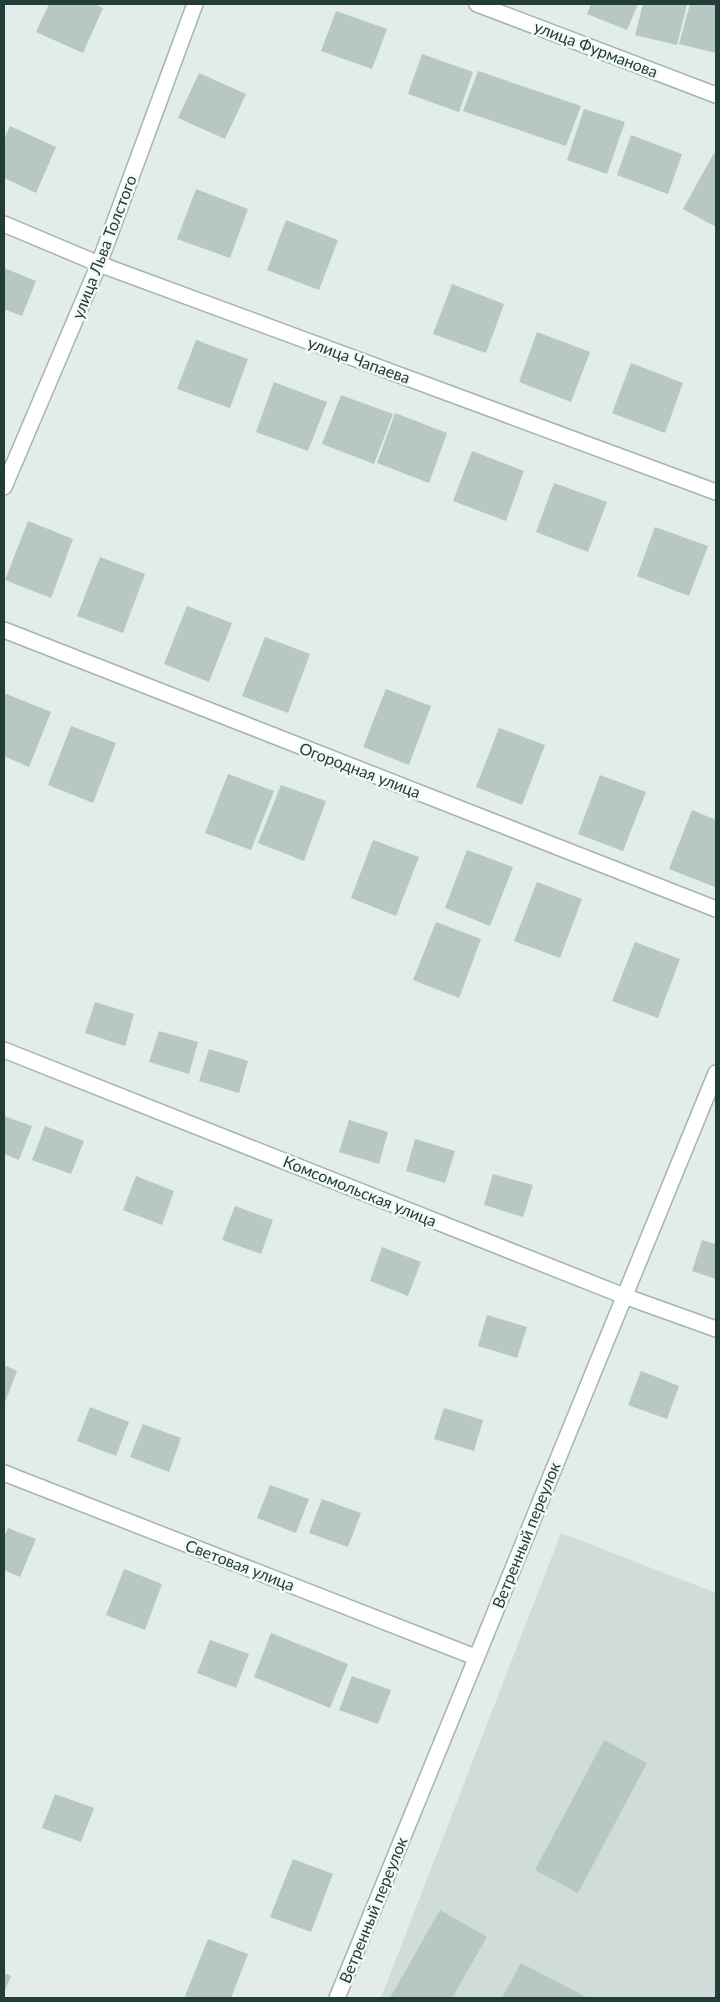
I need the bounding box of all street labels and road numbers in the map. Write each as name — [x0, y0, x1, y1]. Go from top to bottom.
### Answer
street label: улица Фурманова — [532, 16, 661, 81]
street label: улица Льва Толстого — [67, 172, 140, 321]
street label: улица Чапаева — [305, 332, 413, 387]
street label: Огородная улица — [297, 738, 423, 801]
street label: Комсомольская улица — [281, 1151, 440, 1230]
street label: Ветренный переулок — [488, 1458, 564, 1611]
street label: Световая улица — [183, 1535, 297, 1594]
street label: Ветренный переулок — [335, 1833, 411, 1986]

